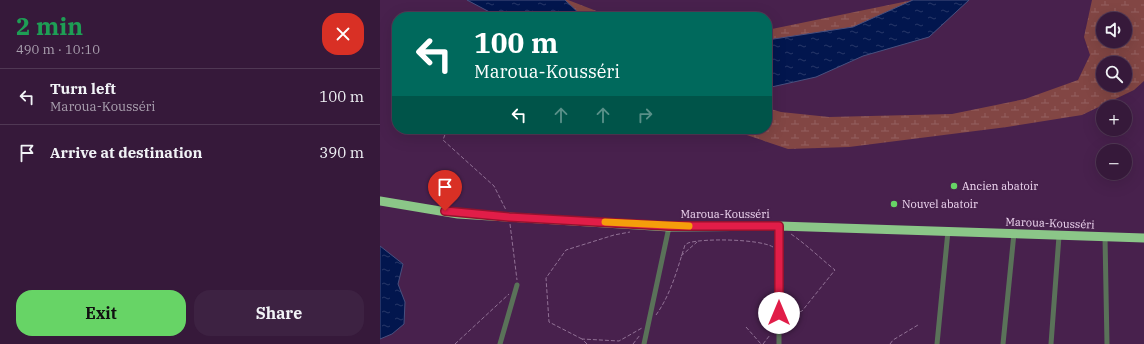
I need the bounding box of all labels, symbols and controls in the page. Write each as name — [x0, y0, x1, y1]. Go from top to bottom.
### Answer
text: 2 min — [16, 10, 83, 42]
map controls — [1096, 12, 1132, 180]
button: sound — [1096, 12, 1132, 48]
button: close — [322, 13, 364, 55]
text: 100 m — [474, 24, 558, 61]
icon: left — [408, 28, 460, 80]
text: 490 m · 10:10 — [16, 41, 100, 58]
button: search — [1096, 56, 1132, 92]
text: Maroua-Kousséri — [474, 60, 620, 83]
text: Turn left — [50, 79, 116, 98]
icon: left — [16, 86, 38, 108]
text: 100 m — [319, 87, 364, 106]
text: Maroua-Kousséri — [50, 98, 155, 115]
button: + — [1096, 100, 1132, 136]
icon: left — [508, 104, 530, 126]
icon: ahead — [550, 104, 572, 126]
icon: ahead — [592, 104, 614, 126]
icon: right — [634, 104, 656, 126]
icon: arrive — [16, 142, 38, 164]
text: Arrive at destination — [50, 143, 202, 162]
text: 390 m — [319, 143, 364, 162]
button: − — [1096, 144, 1132, 180]
pin — [428, 170, 462, 211]
icon: arrive — [434, 176, 456, 198]
place label: Ancien abatoir — [962, 179, 1038, 193]
marker: Ancien abatoir — [949, 181, 959, 191]
place label: Nouvel abatoir — [902, 197, 978, 211]
marker: Nouvel abatoir — [889, 199, 899, 209]
street label: Maroua-Kousséri — [680, 207, 770, 221]
street label: Maroua-Kousséri — [1005, 214, 1095, 232]
button: Exit — [16, 290, 186, 336]
button: Share — [194, 290, 364, 336]
position arrow — [758, 292, 800, 334]

